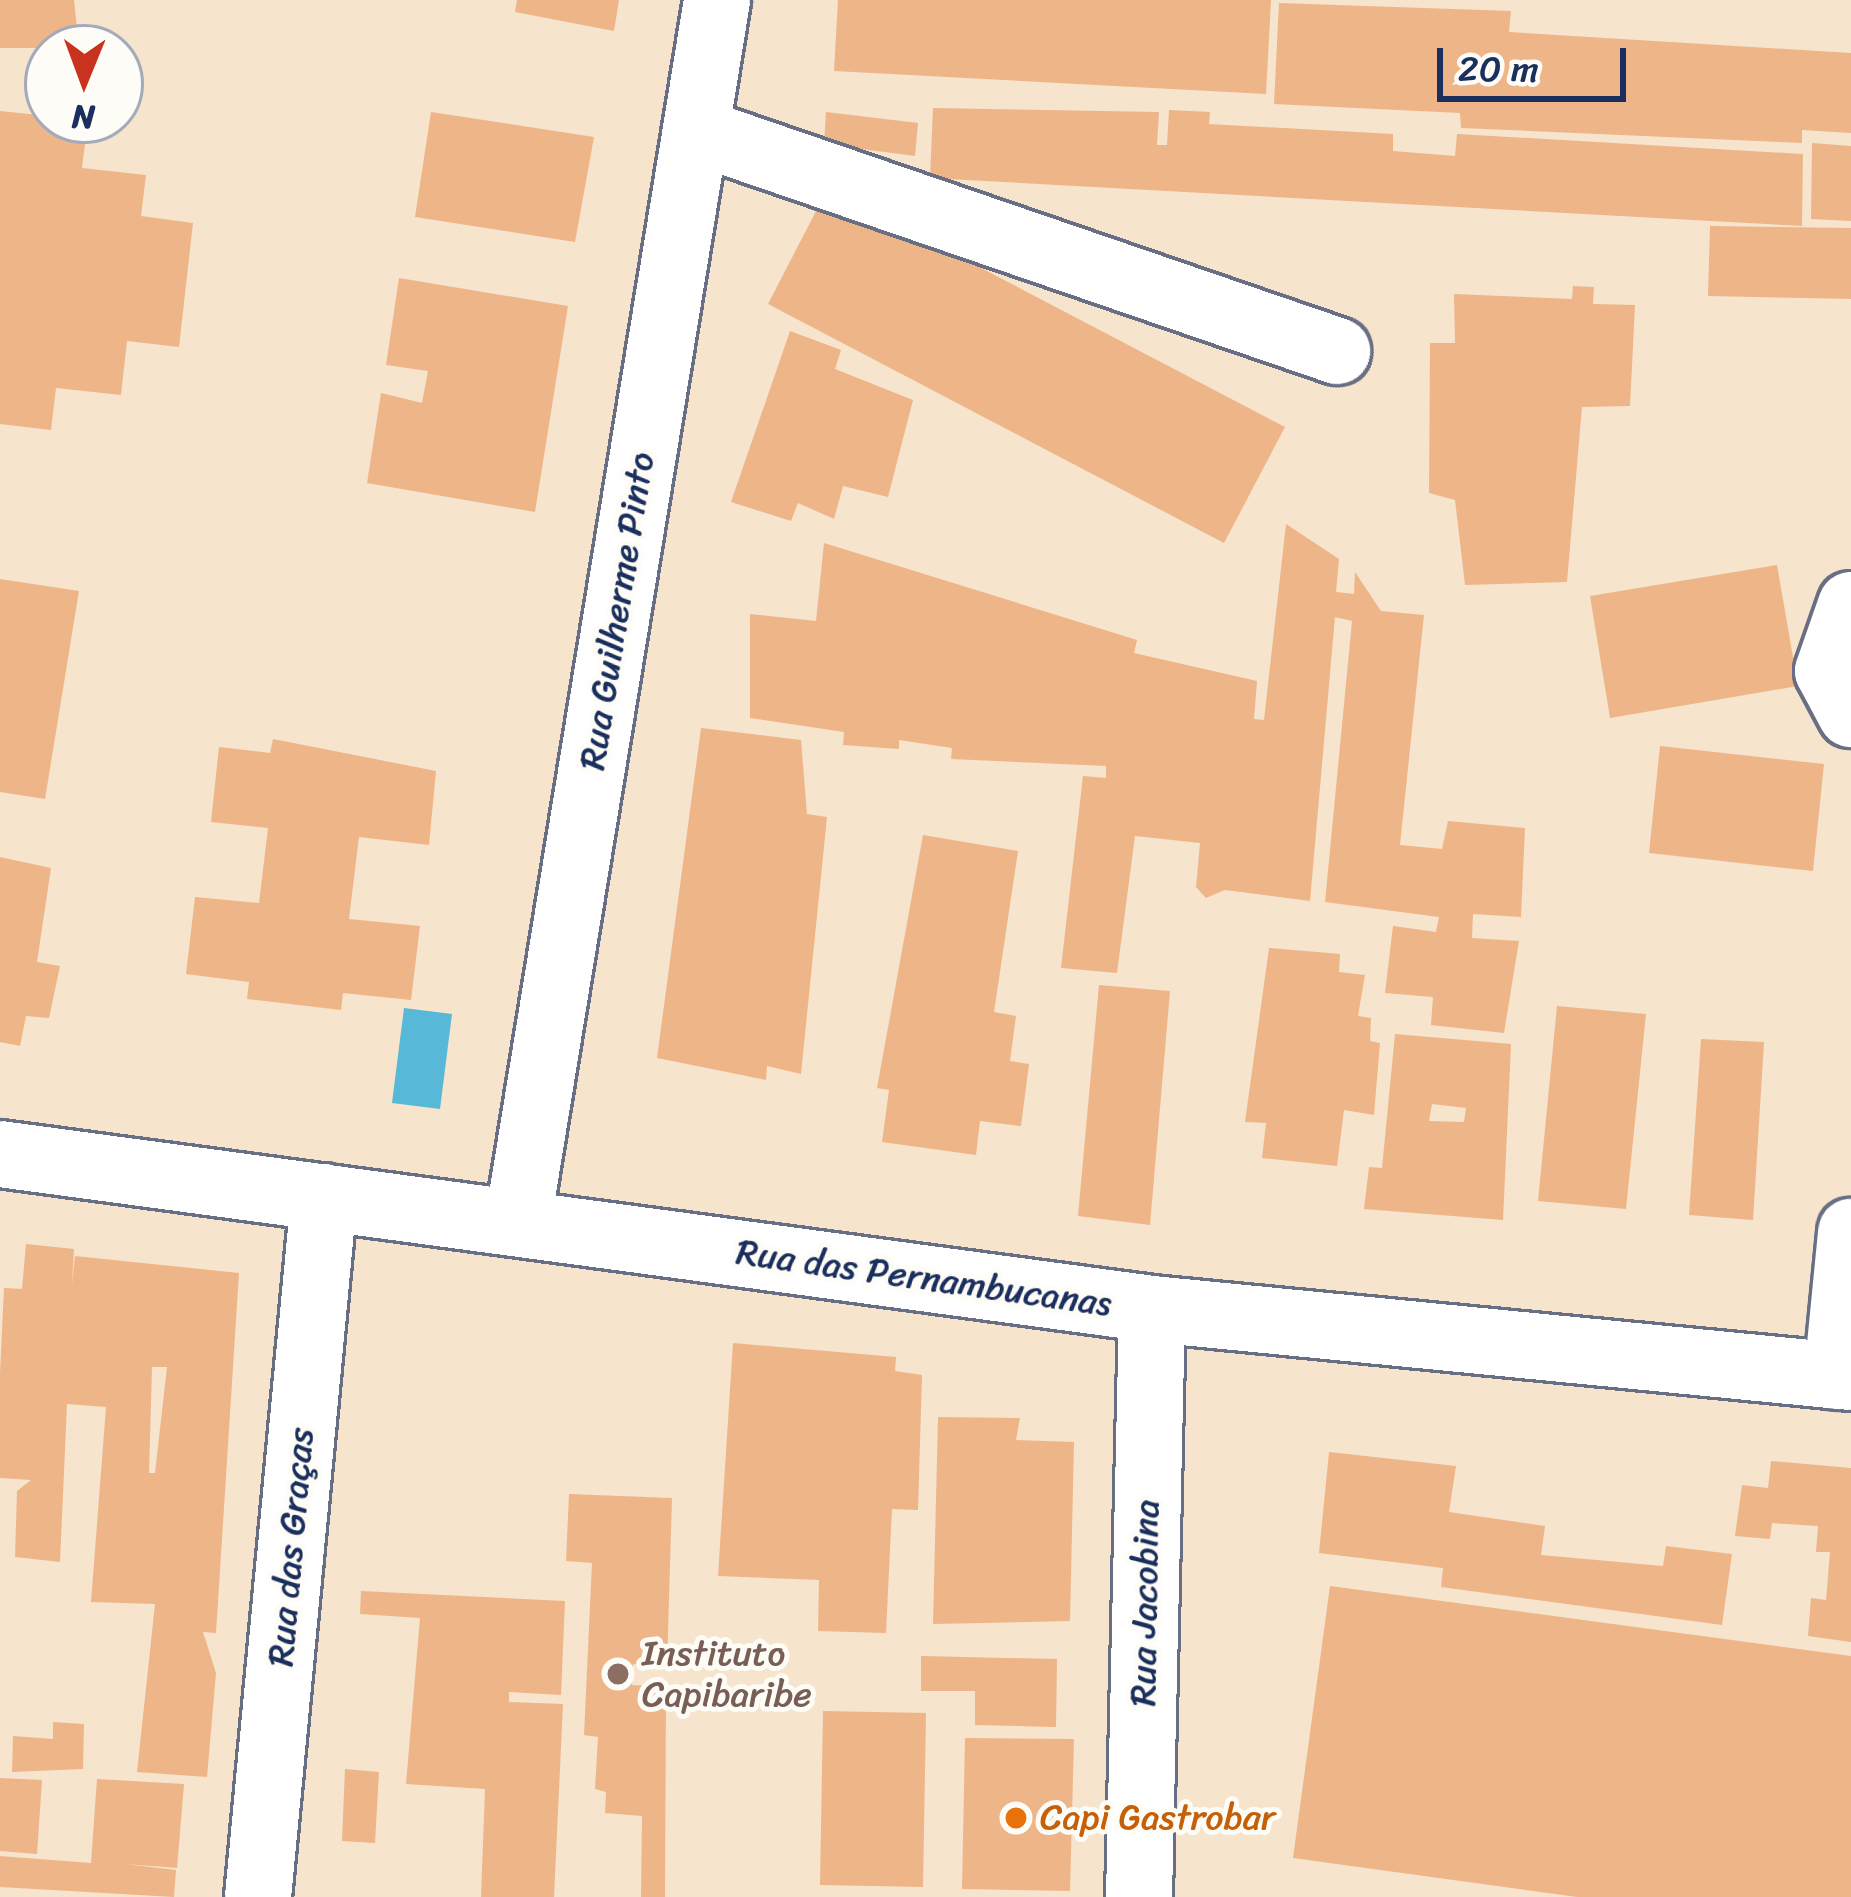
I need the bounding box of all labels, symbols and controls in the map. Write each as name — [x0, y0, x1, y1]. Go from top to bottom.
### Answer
north arrow — [24, 24, 144, 144]
scale bar — [1443, 24, 1632, 98]
text: 20 m — [1458, 37, 1539, 101]
text: N — [71, 88, 95, 146]
street label: Rua Guilherme Pinto — [570, 449, 664, 773]
street label: Rua das Pernambucanas — [732, 1230, 1116, 1326]
street label: Rua das Graças — [259, 1426, 323, 1668]
street label: Rua Jacobina — [1122, 1499, 1168, 1707]
place label: Instituto Capibaribe — [642, 1631, 812, 1716]
marker: Instituto Capibaribe — [605, 1661, 631, 1687]
place label: Capi Gastrobar — [1040, 1796, 1277, 1840]
marker: Capi Gastrobar — [1003, 1805, 1029, 1831]

